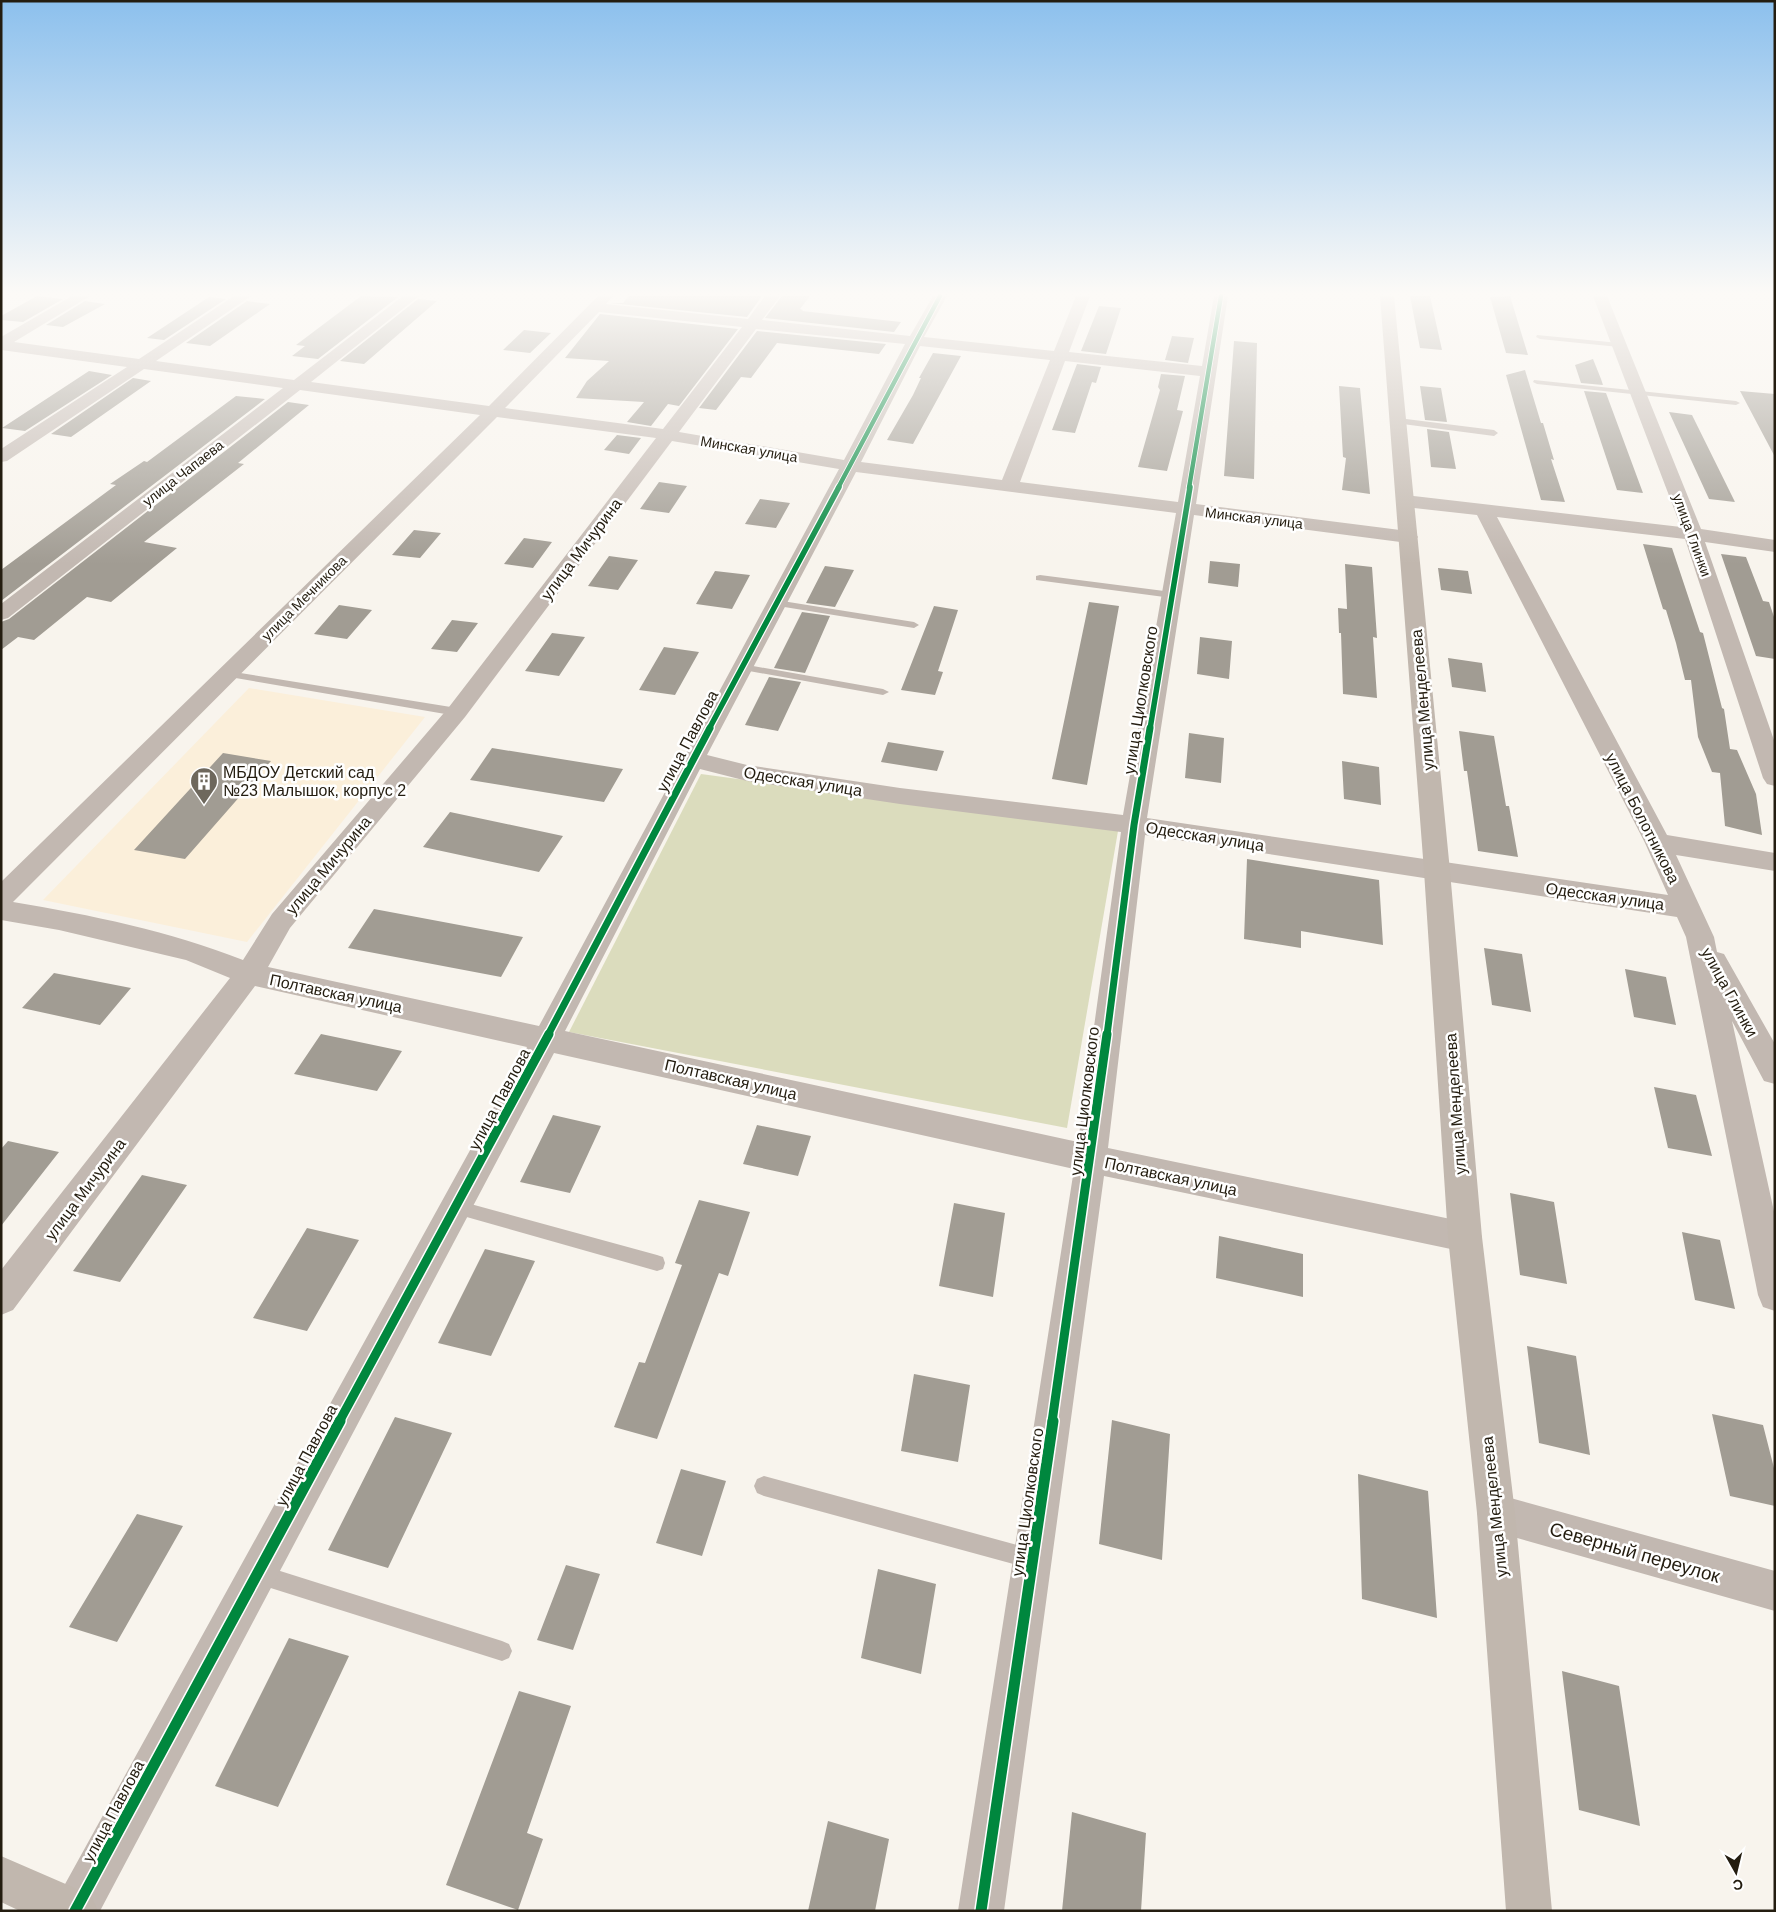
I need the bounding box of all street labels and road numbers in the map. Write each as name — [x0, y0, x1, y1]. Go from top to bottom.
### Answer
street label: Минская улица — [699, 433, 799, 465]
street label: улица Чапаева — [140, 436, 227, 509]
street label: улица Глинки — [1670, 491, 1714, 579]
street label: улица Мичурина — [538, 495, 625, 603]
street label: Минская улица — [1204, 504, 1304, 532]
street label: улица Мечникова — [258, 552, 350, 644]
street label: улица Циолковского — [1120, 625, 1161, 775]
street label: улица Менделеева — [1408, 629, 1437, 771]
street label: улица Павлова — [654, 687, 721, 795]
street label: улица Болотникова — [1602, 750, 1683, 886]
street label: Одесская улица — [742, 764, 863, 799]
street label: улица Мичурина — [283, 813, 374, 918]
street label: Одесская улица — [1144, 819, 1265, 854]
street label: Одесская улица — [1544, 880, 1665, 913]
street label: улица Глинки — [1698, 945, 1761, 1040]
street label: Полтавская улица — [268, 971, 404, 1016]
street label: улица Циолковского — [1067, 1026, 1102, 1177]
street label: улица Менделеева — [1442, 1033, 1469, 1175]
street label: улица Павлова — [466, 1045, 533, 1153]
street label: Полтавская улица — [663, 1056, 799, 1103]
street label: улица Мичурина — [42, 1135, 129, 1243]
street label: Полтавская улица — [1103, 1154, 1239, 1199]
street label: улица Павлова — [273, 1401, 340, 1509]
street label: улица Циолковского — [1009, 1427, 1046, 1577]
street label: улица Менделеева — [1479, 1435, 1510, 1578]
street label: Северный переулок — [1547, 1518, 1723, 1587]
street label: улица Павлова — [80, 1757, 147, 1865]

